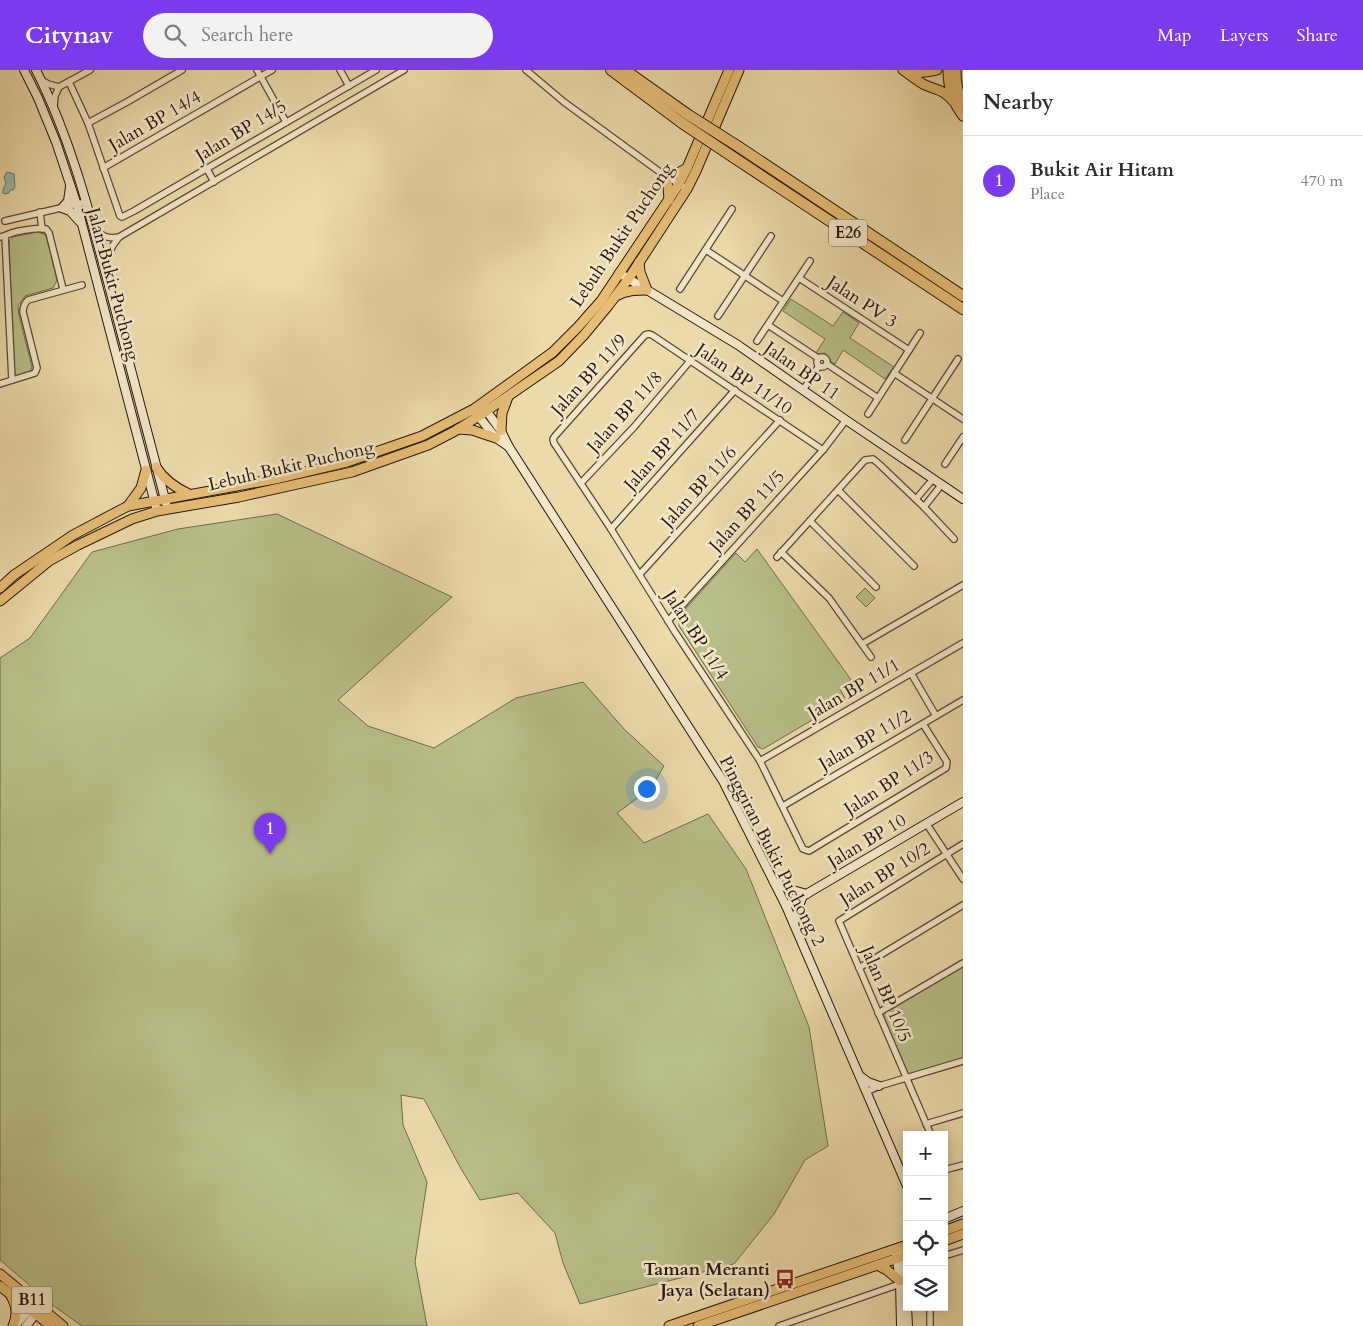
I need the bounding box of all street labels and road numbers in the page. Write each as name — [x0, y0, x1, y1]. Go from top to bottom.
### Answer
street label: Jalan BP 14/4 — [102, 85, 206, 159]
street label: Jalan BP 14/5 — [188, 94, 291, 170]
street label: Lebuh Bukit Puchong — [564, 157, 680, 312]
street label: Jalan Bukit Puchong — [80, 202, 146, 364]
road number: E26 — [829, 220, 867, 247]
street label: Jalan PV 3 — [819, 268, 902, 334]
street label: Jalan BP 11/9 — [543, 329, 633, 424]
street label: Jalan BP 11 — [757, 334, 845, 406]
street label: Jalan BP 11/10 — [688, 336, 797, 421]
street label: Jalan BP 11/8 — [579, 366, 669, 461]
street label: Jalan BP 11/7 — [616, 404, 706, 499]
street label: Lebuh Bukit Puchong — [206, 435, 377, 497]
street label: Jalan BP 11/6 — [653, 441, 743, 536]
street label: Jalan BP 11/5 — [701, 465, 791, 560]
street label: Jalan BP 11/4 — [656, 583, 734, 685]
street label: Jalan BP 11/1 — [801, 653, 905, 727]
street label: Jalan BP 11/2 — [812, 704, 916, 778]
street label: Jalan BP 11/3 — [837, 745, 939, 823]
street label: Pinggiran Bukit Puchong 2 — [713, 751, 831, 951]
street label: Jalan BP 10 — [821, 808, 911, 876]
street label: Jalan BP 10/2 — [832, 836, 935, 913]
street label: Jalan BP 10/5 — [853, 939, 918, 1046]
road number: B11 — [12, 1286, 52, 1314]

